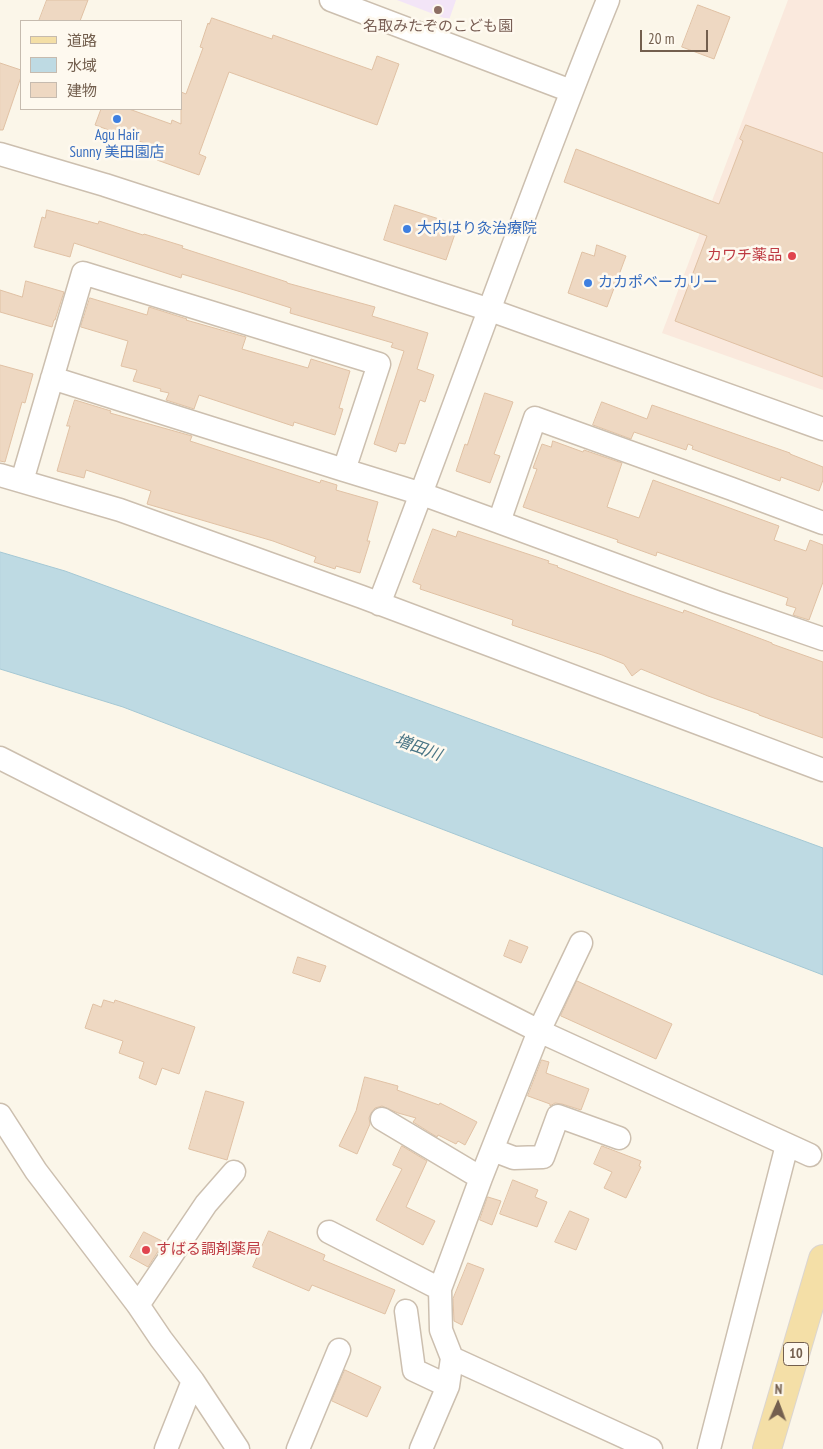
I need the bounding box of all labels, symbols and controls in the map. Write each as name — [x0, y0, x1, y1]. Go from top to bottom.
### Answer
marker: 名取みたぞのこども園 — [432, 4, 444, 16]
place label: 名取みたぞのこども園 — [363, 18, 513, 36]
legend — [20, 20, 182, 110]
scale bar — [643, 20, 710, 52]
text: 20 m — [648, 29, 674, 48]
text: 道路 — [67, 31, 97, 50]
text: 水域 — [67, 56, 97, 75]
text: 建物 — [67, 81, 97, 100]
marker: Agu Hair Sunny 美田園店 — [111, 113, 123, 125]
place label: Agu Hair Sunny 美田園店 — [70, 127, 164, 162]
place label: 大内はり灸治療院 — [417, 220, 537, 238]
marker: 大内はり灸治療院 — [401, 223, 413, 235]
place label: カワチ薬品 — [707, 247, 782, 265]
marker: カワチ薬品 — [786, 250, 798, 262]
place label: カカポベーカリー — [598, 274, 718, 292]
marker: カカポベーカリー — [582, 277, 594, 289]
water label: 増田川 — [392, 731, 444, 765]
place label: すばる調剤薬局 — [156, 1241, 261, 1259]
marker: すばる調剤薬局 — [140, 1244, 152, 1256]
road number: 10 — [784, 1342, 808, 1366]
north arrow — [753, 1379, 803, 1429]
text: N — [774, 1380, 783, 1398]

